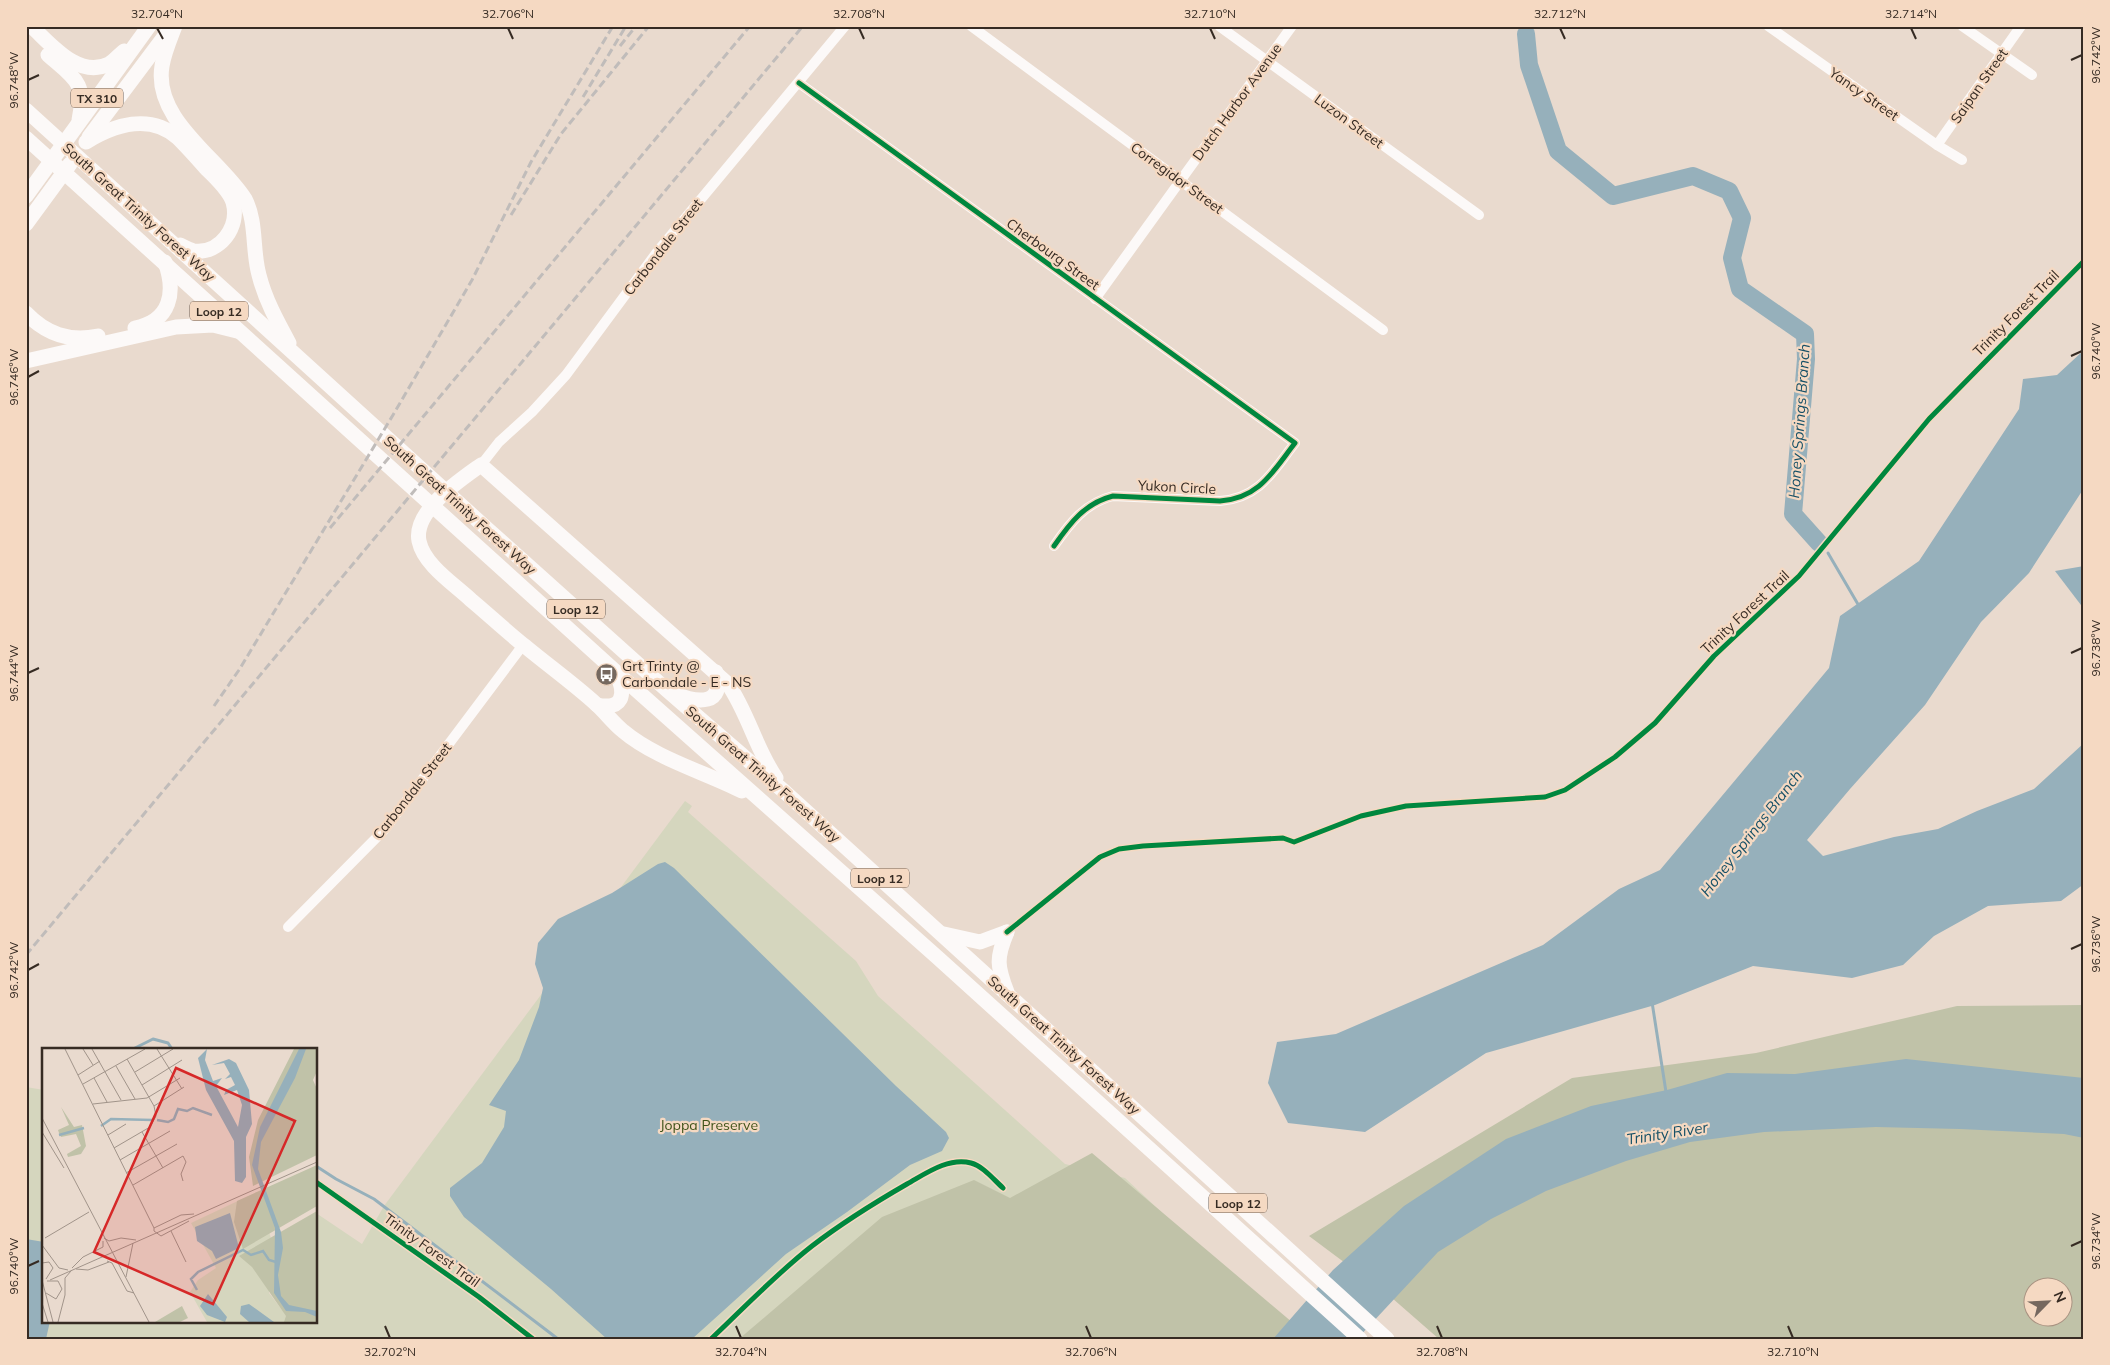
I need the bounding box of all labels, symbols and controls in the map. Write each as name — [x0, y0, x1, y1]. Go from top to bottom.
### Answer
text: 32.704°N — [131, 6, 183, 21]
text: 32.706°N — [482, 6, 534, 21]
text: 32.708°N — [833, 6, 885, 21]
text: 32.710°N — [1184, 6, 1236, 21]
text: 32.712°N — [1534, 6, 1586, 21]
text: 32.714°N — [1885, 6, 1937, 21]
text: 96.742°W — [2088, 27, 2103, 83]
street label: Dutch Harbor Avenue — [1188, 40, 1286, 164]
street label: Saipan Street — [1946, 45, 2012, 127]
text: 96.748°W — [6, 52, 21, 108]
street label: Yancy Street — [1825, 63, 1902, 125]
road number: TX 310 — [71, 89, 123, 108]
street label: Luzon Street — [1311, 90, 1387, 152]
street label: Corregidor Street — [1127, 138, 1227, 218]
street label: South Great Trinity Forest Way — [59, 139, 219, 286]
street label: Carbondale Street — [620, 195, 706, 299]
street label: Cherbourg Street — [1003, 214, 1103, 294]
street label: Trinity Forest Trail — [1969, 266, 2063, 360]
road number: Loop 12 — [190, 302, 248, 321]
text: 96.740°W — [2088, 323, 2103, 379]
water label: Honey Springs Branch — [1784, 343, 1814, 499]
text: 96.746°W — [6, 349, 21, 405]
street label: South Great Trinity Forest Way — [380, 432, 540, 579]
street label: Yukon Circle — [1136, 476, 1217, 498]
street label: Trinity Forest Trail — [1697, 566, 1793, 658]
road number: Loop 12 — [547, 600, 605, 618]
text: 96.738°W — [2088, 620, 2103, 676]
text: 96.744°W — [6, 645, 21, 701]
place label: Grt Trinty @ Carbondale - E - NS — [622, 657, 751, 691]
bus stop icon: Grt Trinty @ Carbondale - E - NS — [594, 662, 618, 686]
street label: South Great Trinity Forest Way — [682, 702, 844, 846]
street label: Carbondale Street — [369, 739, 455, 843]
water label: Honey Springs Branch — [1696, 766, 1806, 900]
road number: Loop 12 — [851, 868, 909, 888]
text: 96.736°W — [2088, 916, 2103, 972]
text: 96.742°W — [6, 942, 21, 998]
street label: South Great Trinity Forest Way — [984, 972, 1144, 1119]
inset map — [42, 1048, 318, 1322]
park label: Joppa Preserve — [660, 1116, 758, 1134]
water label: Trinity River — [1625, 1117, 1709, 1149]
road number: Loop 12 — [1209, 1194, 1267, 1212]
street label: Trinity Forest Trail — [380, 1209, 484, 1291]
text: 96.734°W — [2088, 1213, 2103, 1269]
text: 96.740°W — [6, 1238, 21, 1294]
north arrow — [2022, 1278, 2072, 1328]
text: N — [2050, 1288, 2070, 1305]
text: 32.702°N — [364, 1344, 416, 1359]
text: 32.704°N — [715, 1344, 767, 1359]
text: 32.706°N — [1065, 1344, 1117, 1359]
text: 32.708°N — [1416, 1344, 1468, 1359]
text: 32.710°N — [1767, 1344, 1819, 1359]

